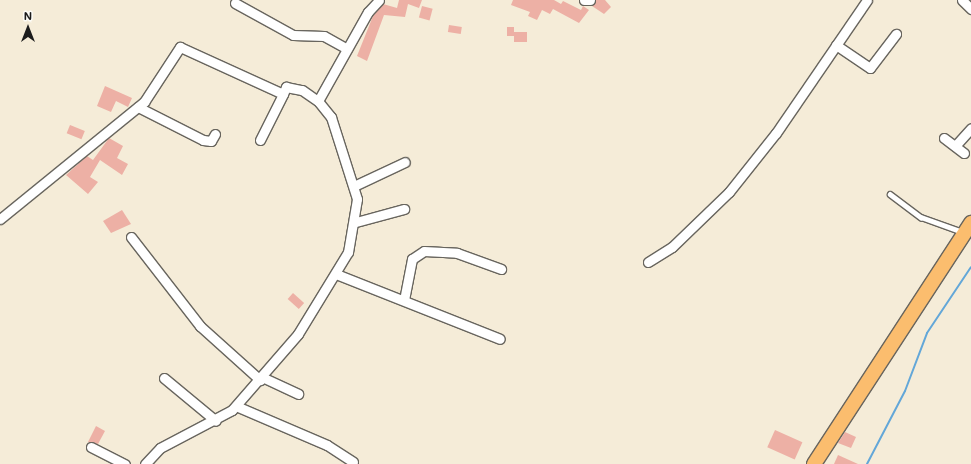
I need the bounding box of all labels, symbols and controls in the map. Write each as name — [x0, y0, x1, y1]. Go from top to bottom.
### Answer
north arrow — [8, 8, 48, 48]
text: N — [24, 8, 32, 23]

